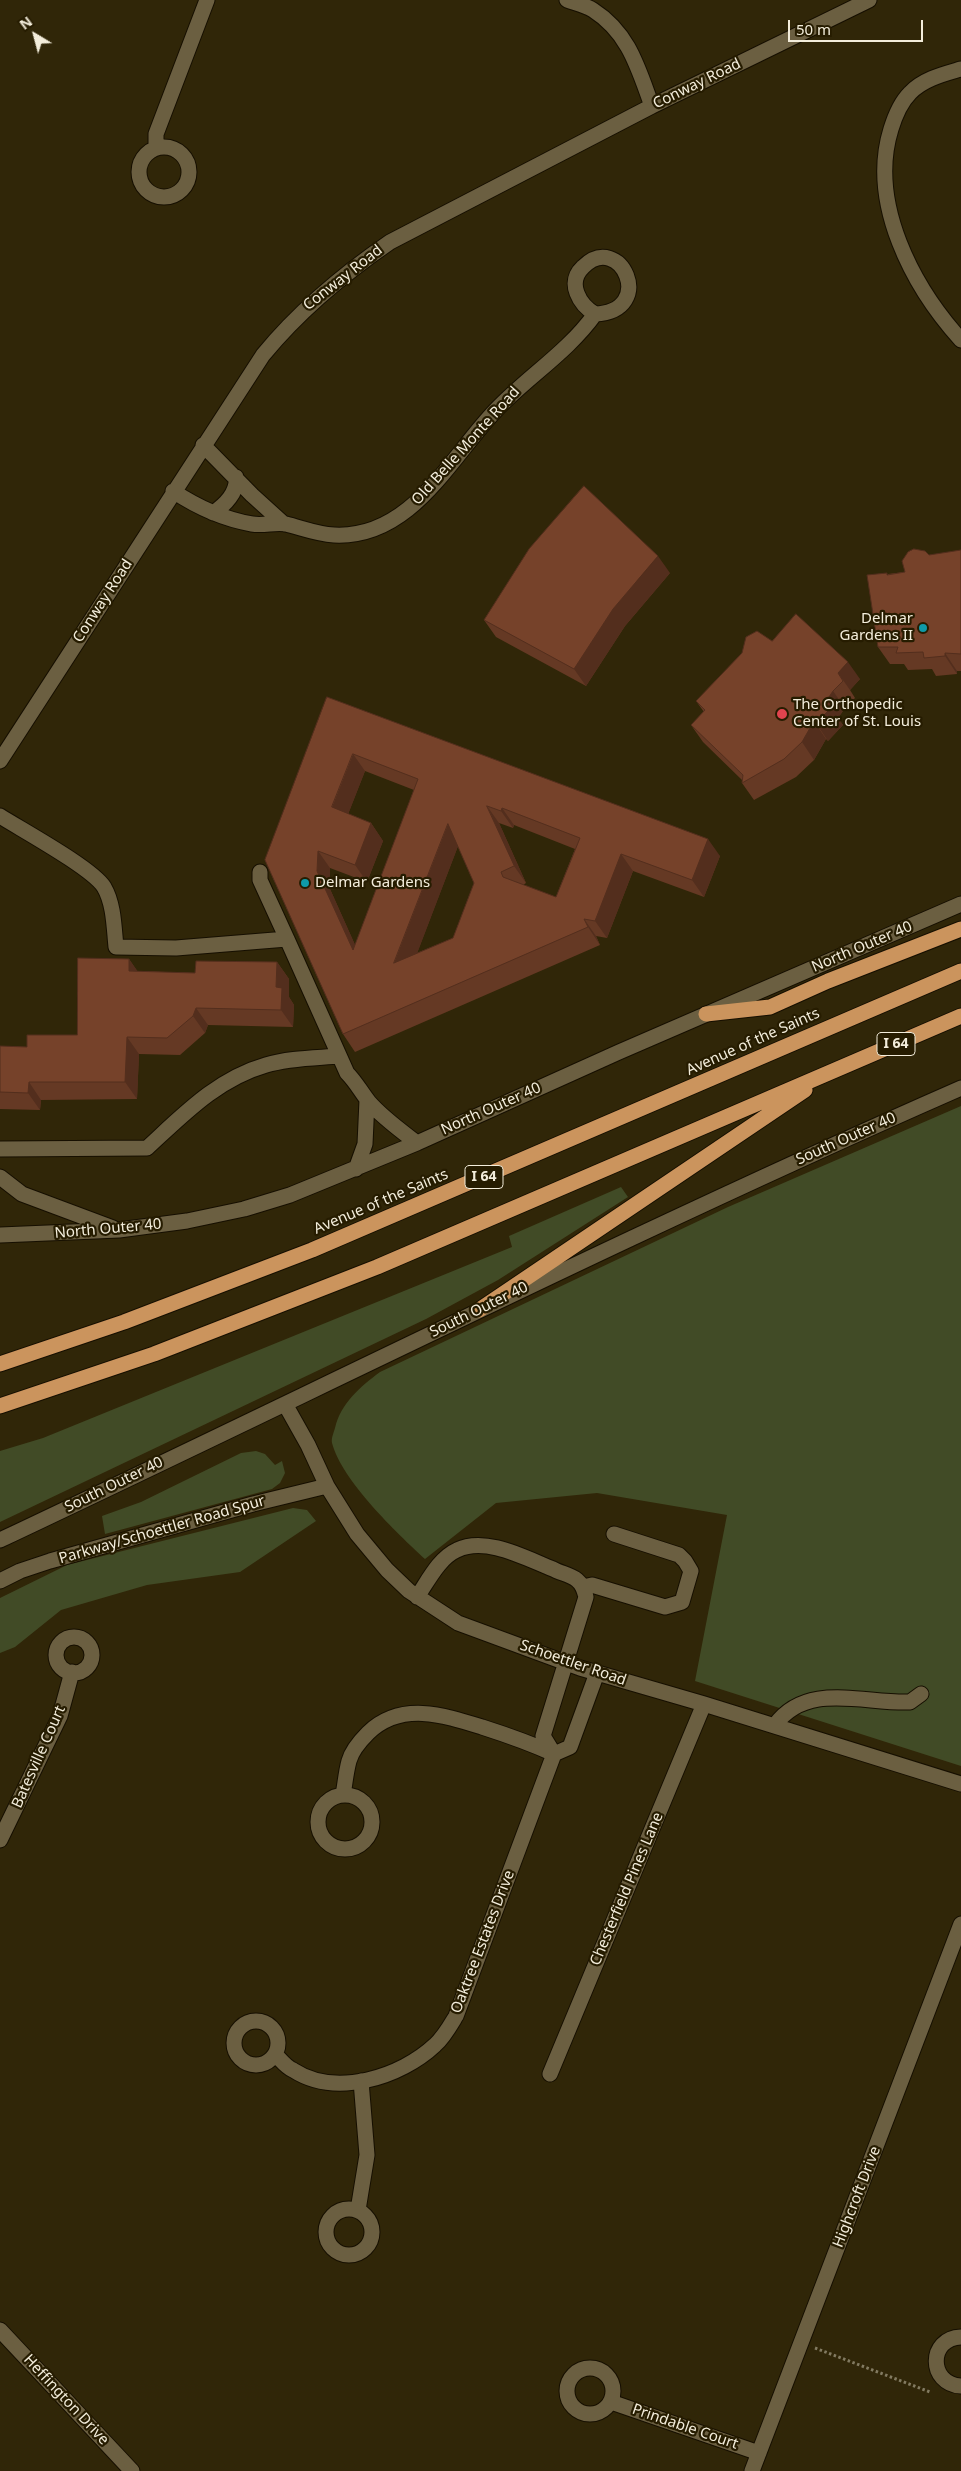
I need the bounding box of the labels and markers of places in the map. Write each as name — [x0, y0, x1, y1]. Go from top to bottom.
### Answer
place label: Delmar Gardens II — [840, 610, 913, 645]
marker: Delmar Gardens II — [917, 622, 929, 634]
place label: The Orthopedic Center of St. Louis — [793, 696, 921, 731]
marker: The Orthopedic Center of St. Louis — [775, 707, 789, 721]
place label: Delmar Gardens — [315, 874, 430, 892]
marker: Delmar Gardens — [299, 877, 311, 889]

